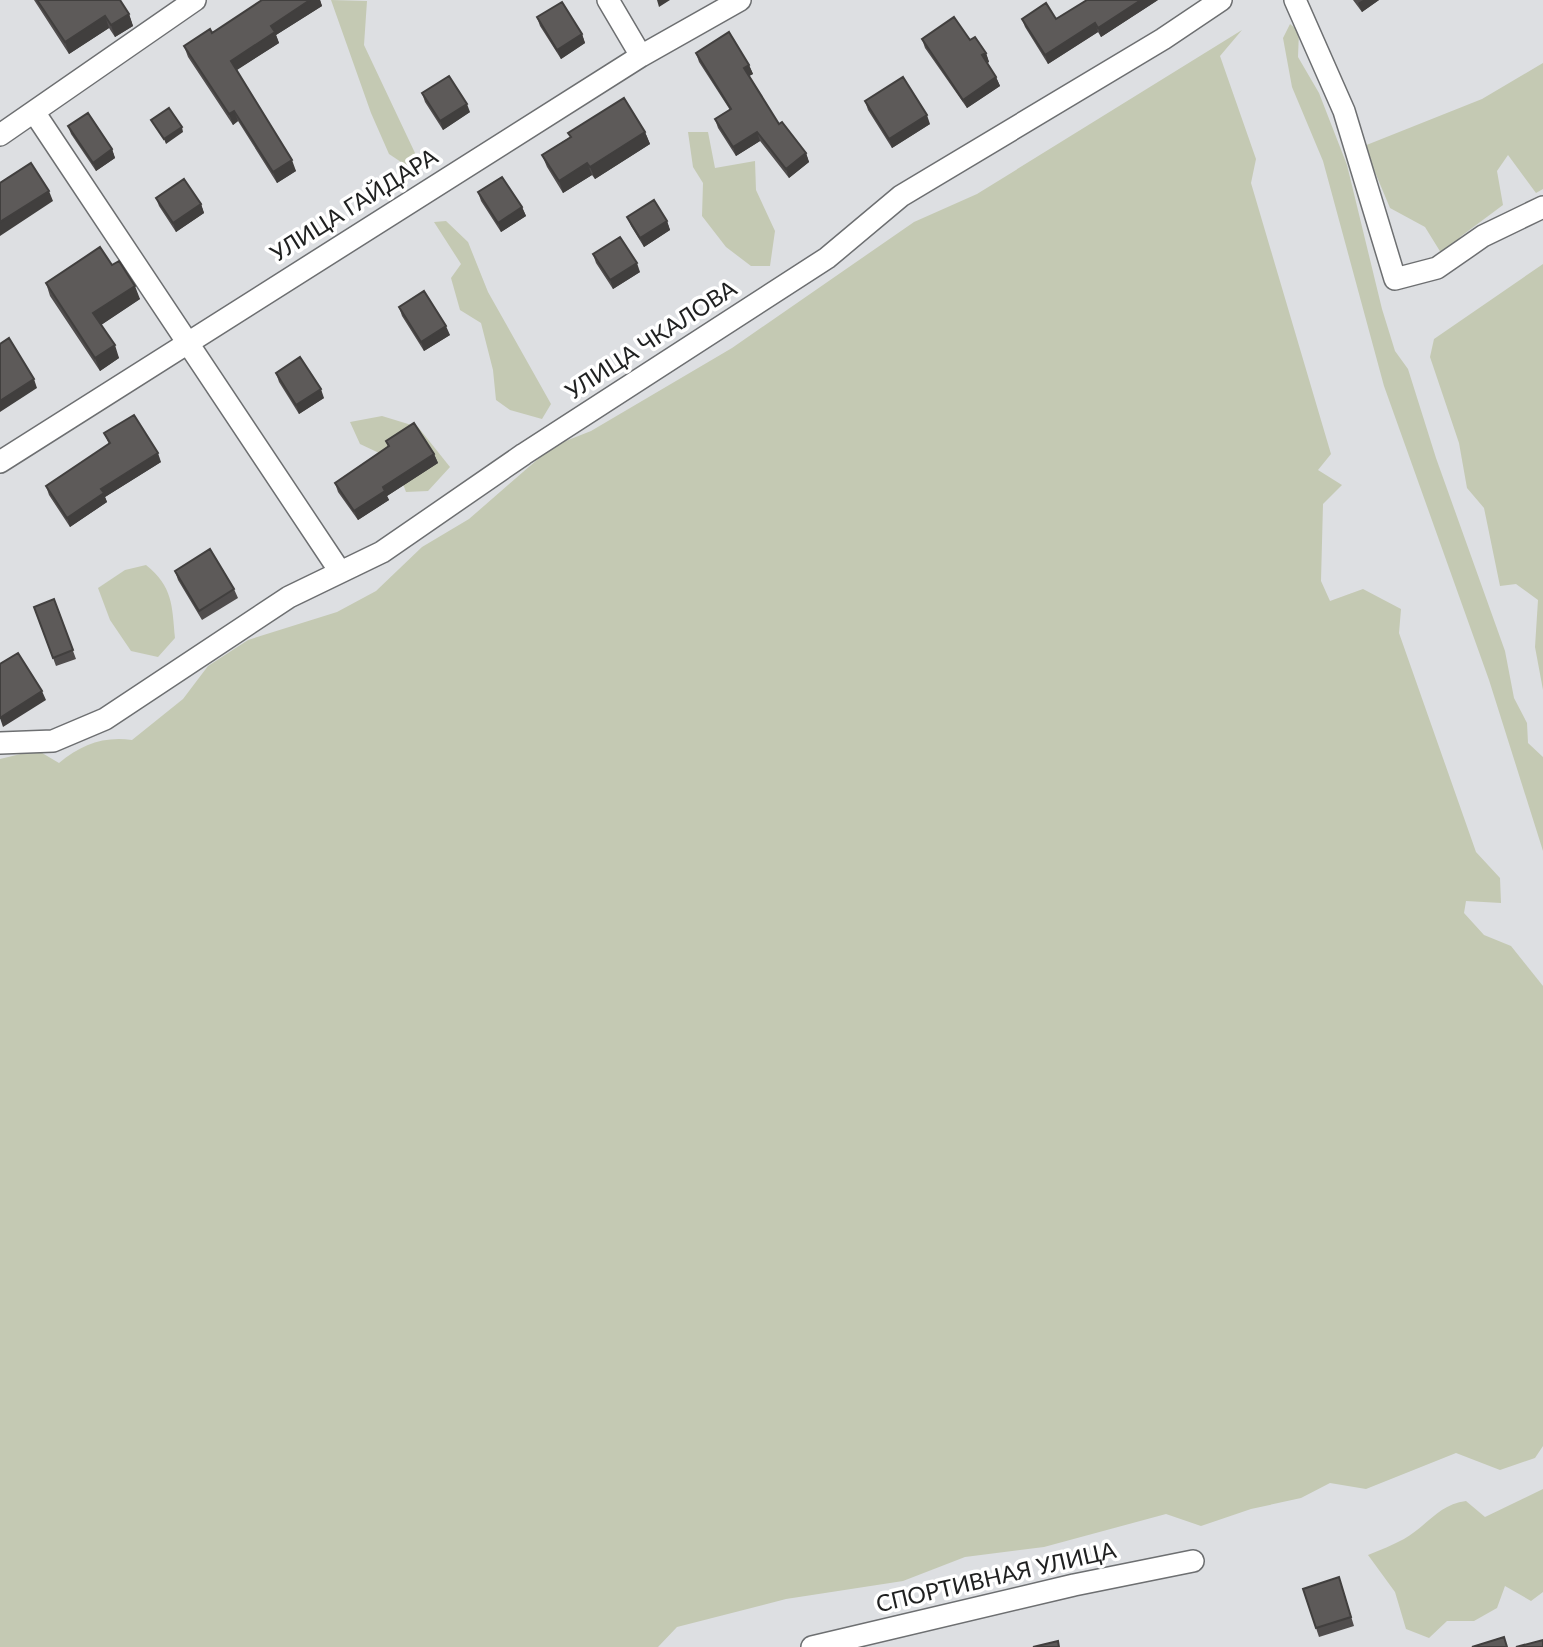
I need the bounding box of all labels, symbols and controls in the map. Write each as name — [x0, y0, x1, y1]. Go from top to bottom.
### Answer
street label: УЛИЦА ГАЙДАРА — [265, 141, 443, 267]
street label: УЛИЦА ЧКАЛОВА — [560, 273, 742, 405]
street label: СПОРТИВНАЯ УЛИЦА — [873, 1535, 1119, 1617]

